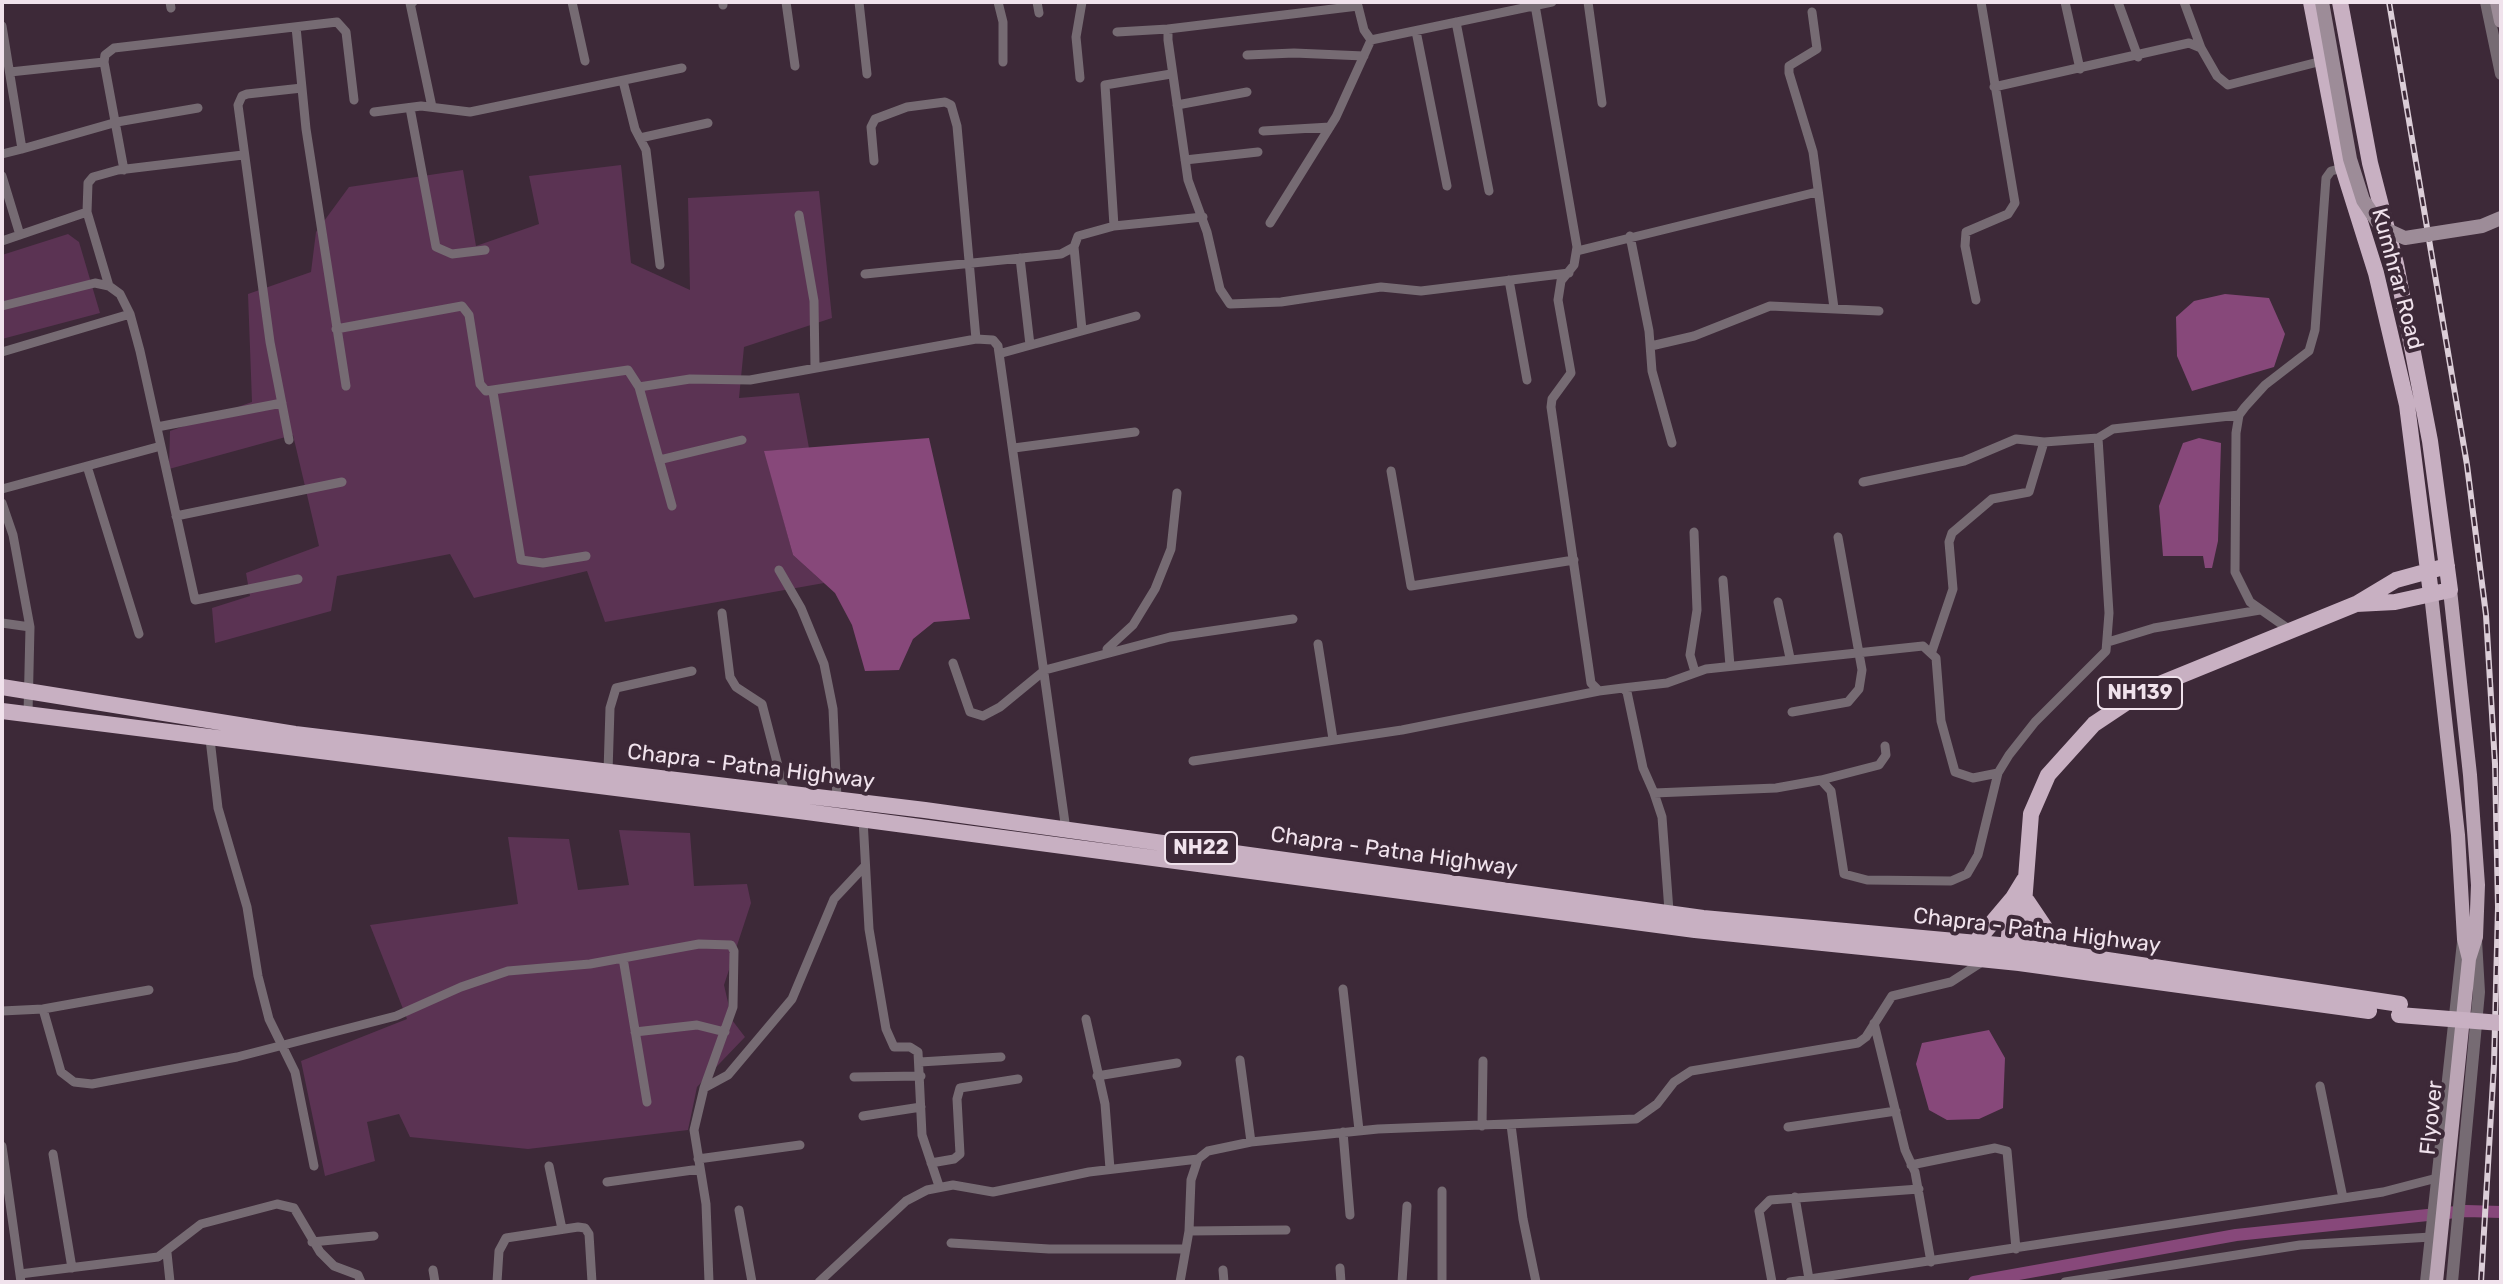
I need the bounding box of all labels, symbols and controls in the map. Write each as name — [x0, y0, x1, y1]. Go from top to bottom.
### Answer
street label: Kumhrar Road — [2365, 205, 2429, 353]
road number: NH139 — [2098, 677, 2182, 709]
street label: Chapra - Patna Highway — [626, 739, 876, 795]
street label: Chapra - Patna Highway — [1269, 822, 1519, 882]
road number: NH22 — [1165, 832, 1237, 864]
street label: Chapra - Patna Highway — [1912, 903, 2162, 959]
street label: Flyover — [2415, 1080, 2449, 1156]

